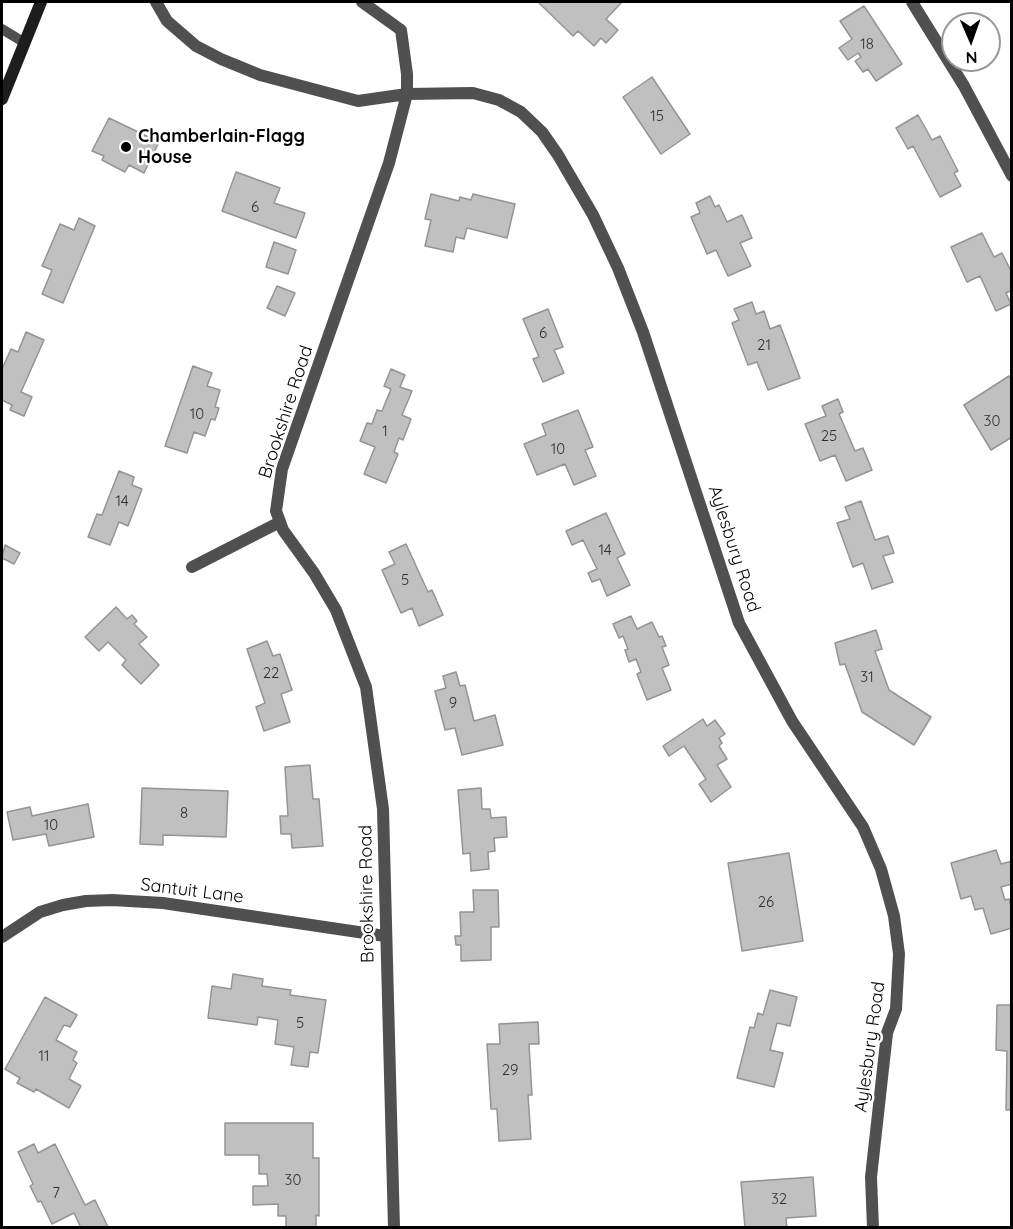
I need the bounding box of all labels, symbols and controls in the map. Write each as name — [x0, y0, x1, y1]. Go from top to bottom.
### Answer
north arrow — [941, 12, 1001, 72]
house number: 18 — [860, 35, 874, 53]
text: N — [965, 48, 978, 68]
house number: 15 — [650, 107, 664, 125]
place label: Chamberlain-Flagg House — [138, 126, 305, 168]
marker: Chamberlain-Flagg House — [119, 140, 133, 154]
house number: 6 — [251, 198, 259, 216]
house number: 6 — [539, 324, 547, 342]
house number: 21 — [757, 336, 771, 354]
street label: Brookshire Road — [254, 343, 318, 481]
house number: 10 — [190, 405, 204, 423]
house number: 30 — [984, 412, 1000, 430]
house number: 1 — [382, 422, 388, 440]
house number: 25 — [821, 427, 837, 445]
house number: 10 — [551, 440, 565, 458]
street label: Aylesbury Road — [703, 483, 765, 615]
house number: 14 — [115, 492, 129, 510]
house number: 14 — [598, 541, 612, 559]
house number: 5 — [401, 571, 409, 589]
house number: 22 — [263, 664, 279, 682]
house number: 31 — [860, 668, 874, 686]
house number: 9 — [449, 694, 457, 712]
house number: 8 — [180, 804, 188, 822]
house number: 10 — [44, 816, 58, 834]
street label: Brookshire Road — [355, 825, 379, 963]
street label: Santuit Lane — [139, 874, 245, 908]
house number: 26 — [758, 893, 774, 911]
street label: Aylesbury Road — [850, 980, 890, 1114]
house number: 5 — [296, 1014, 304, 1032]
house number: 11 — [38, 1047, 50, 1065]
house number: 29 — [502, 1061, 518, 1079]
house number: 30 — [285, 1171, 301, 1189]
house number: 7 — [52, 1184, 60, 1202]
house number: 32 — [771, 1190, 787, 1208]

